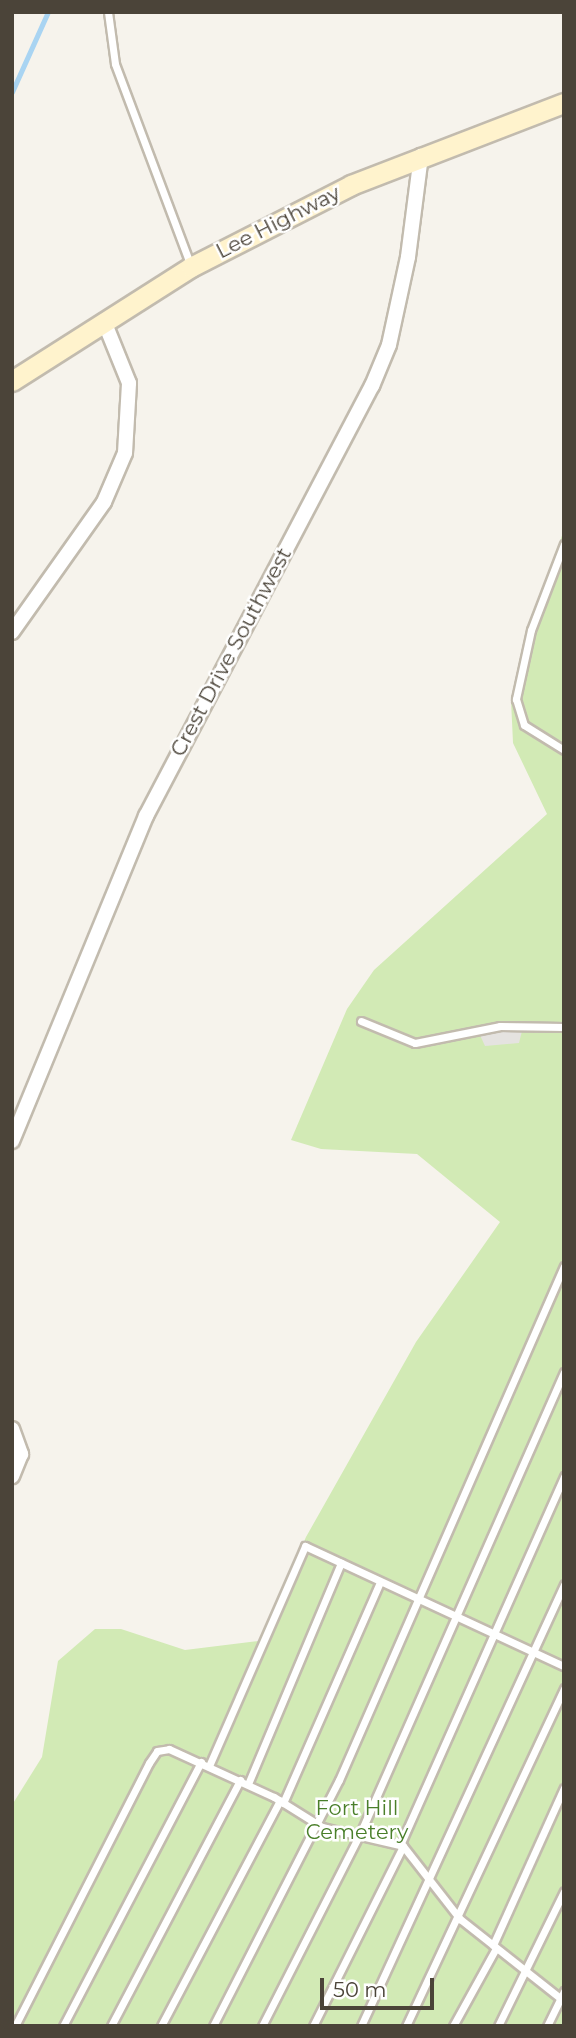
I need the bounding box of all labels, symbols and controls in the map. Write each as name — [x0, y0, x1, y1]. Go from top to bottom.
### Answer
street label: Lee Highway — [212, 180, 344, 264]
street label: Crest Drive Southwest — [165, 543, 297, 761]
park label: Fort Hill Cemetery — [306, 1795, 408, 1845]
scale bar — [324, 1965, 438, 2009]
text: 50 m — [333, 1977, 387, 2002]

